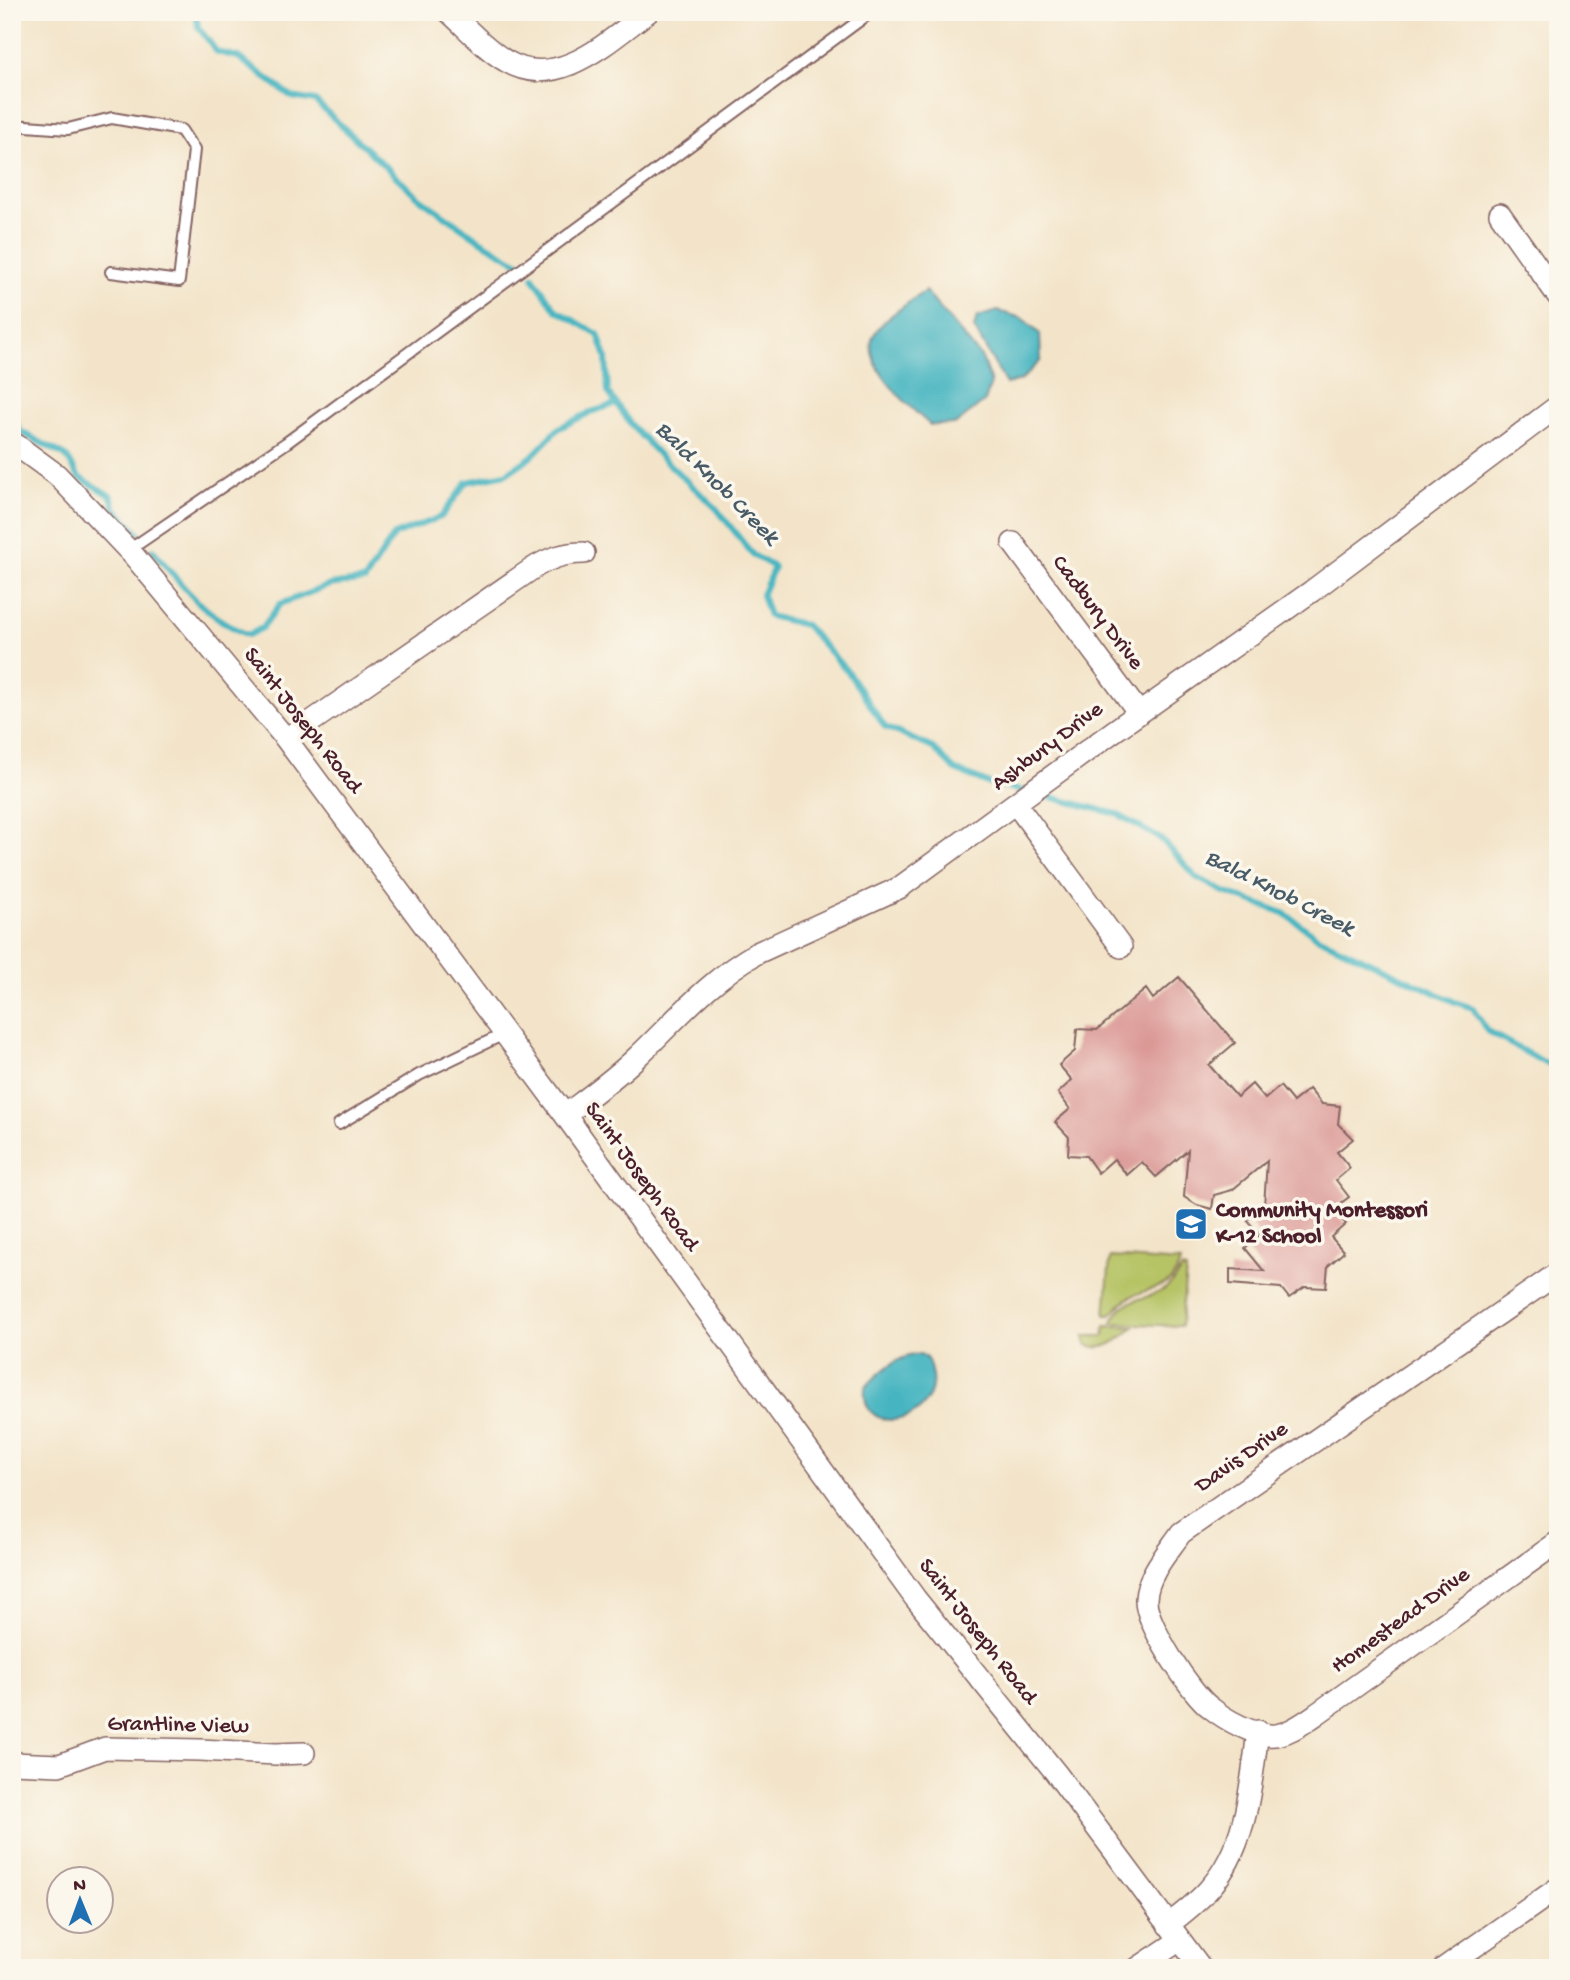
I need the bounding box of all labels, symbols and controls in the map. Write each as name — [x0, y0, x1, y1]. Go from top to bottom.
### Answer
water label: Bald Knob Creek — [648, 416, 786, 554]
street label: Cadbury Drive — [1045, 550, 1150, 677]
street label: Saint Joseph Road — [237, 643, 368, 801]
street label: Ashbury Drive — [987, 696, 1110, 798]
water label: Bald Knob Creek — [1200, 844, 1360, 945]
street label: Saint Joseph Road — [578, 1097, 705, 1258]
place label: Community Montessori K-12 School — [1215, 1198, 1428, 1251]
school or university icon: Community Montessori K-12 School — [1172, 1205, 1210, 1243]
street label: Davis Drive — [1189, 1416, 1294, 1501]
street label: Saint Joseph Road — [912, 1554, 1043, 1712]
street label: Homestead Drive — [1326, 1561, 1477, 1680]
street label: Grantline View — [107, 1711, 249, 1741]
north arrow — [46, 1864, 116, 1934]
text: N — [73, 1875, 86, 1898]

